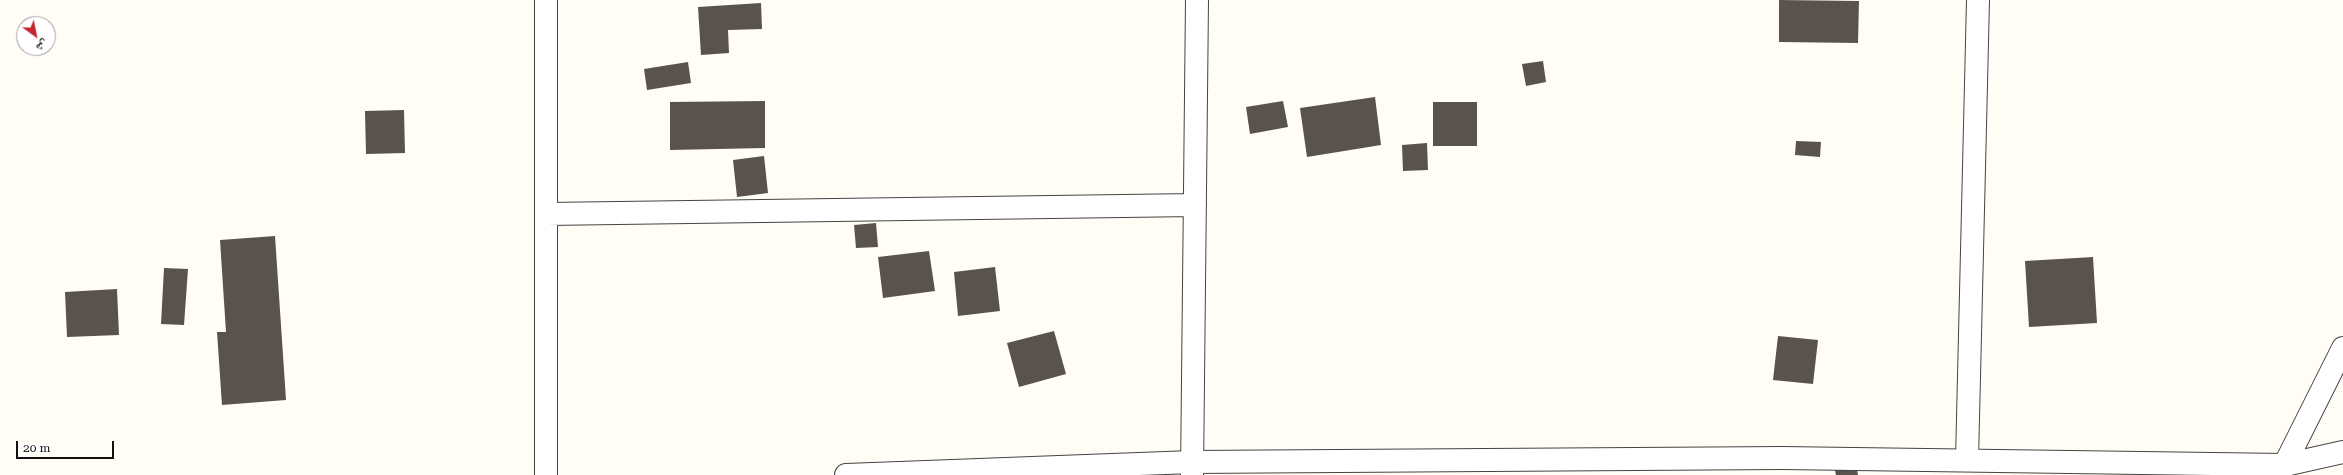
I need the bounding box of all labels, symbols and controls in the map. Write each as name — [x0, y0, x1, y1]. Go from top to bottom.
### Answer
north arrow — [16, 16, 56, 56]
text: ش — [34, 37, 51, 54]
scale bar — [18, 433, 116, 459]
text: 20 m — [23, 441, 50, 455]

